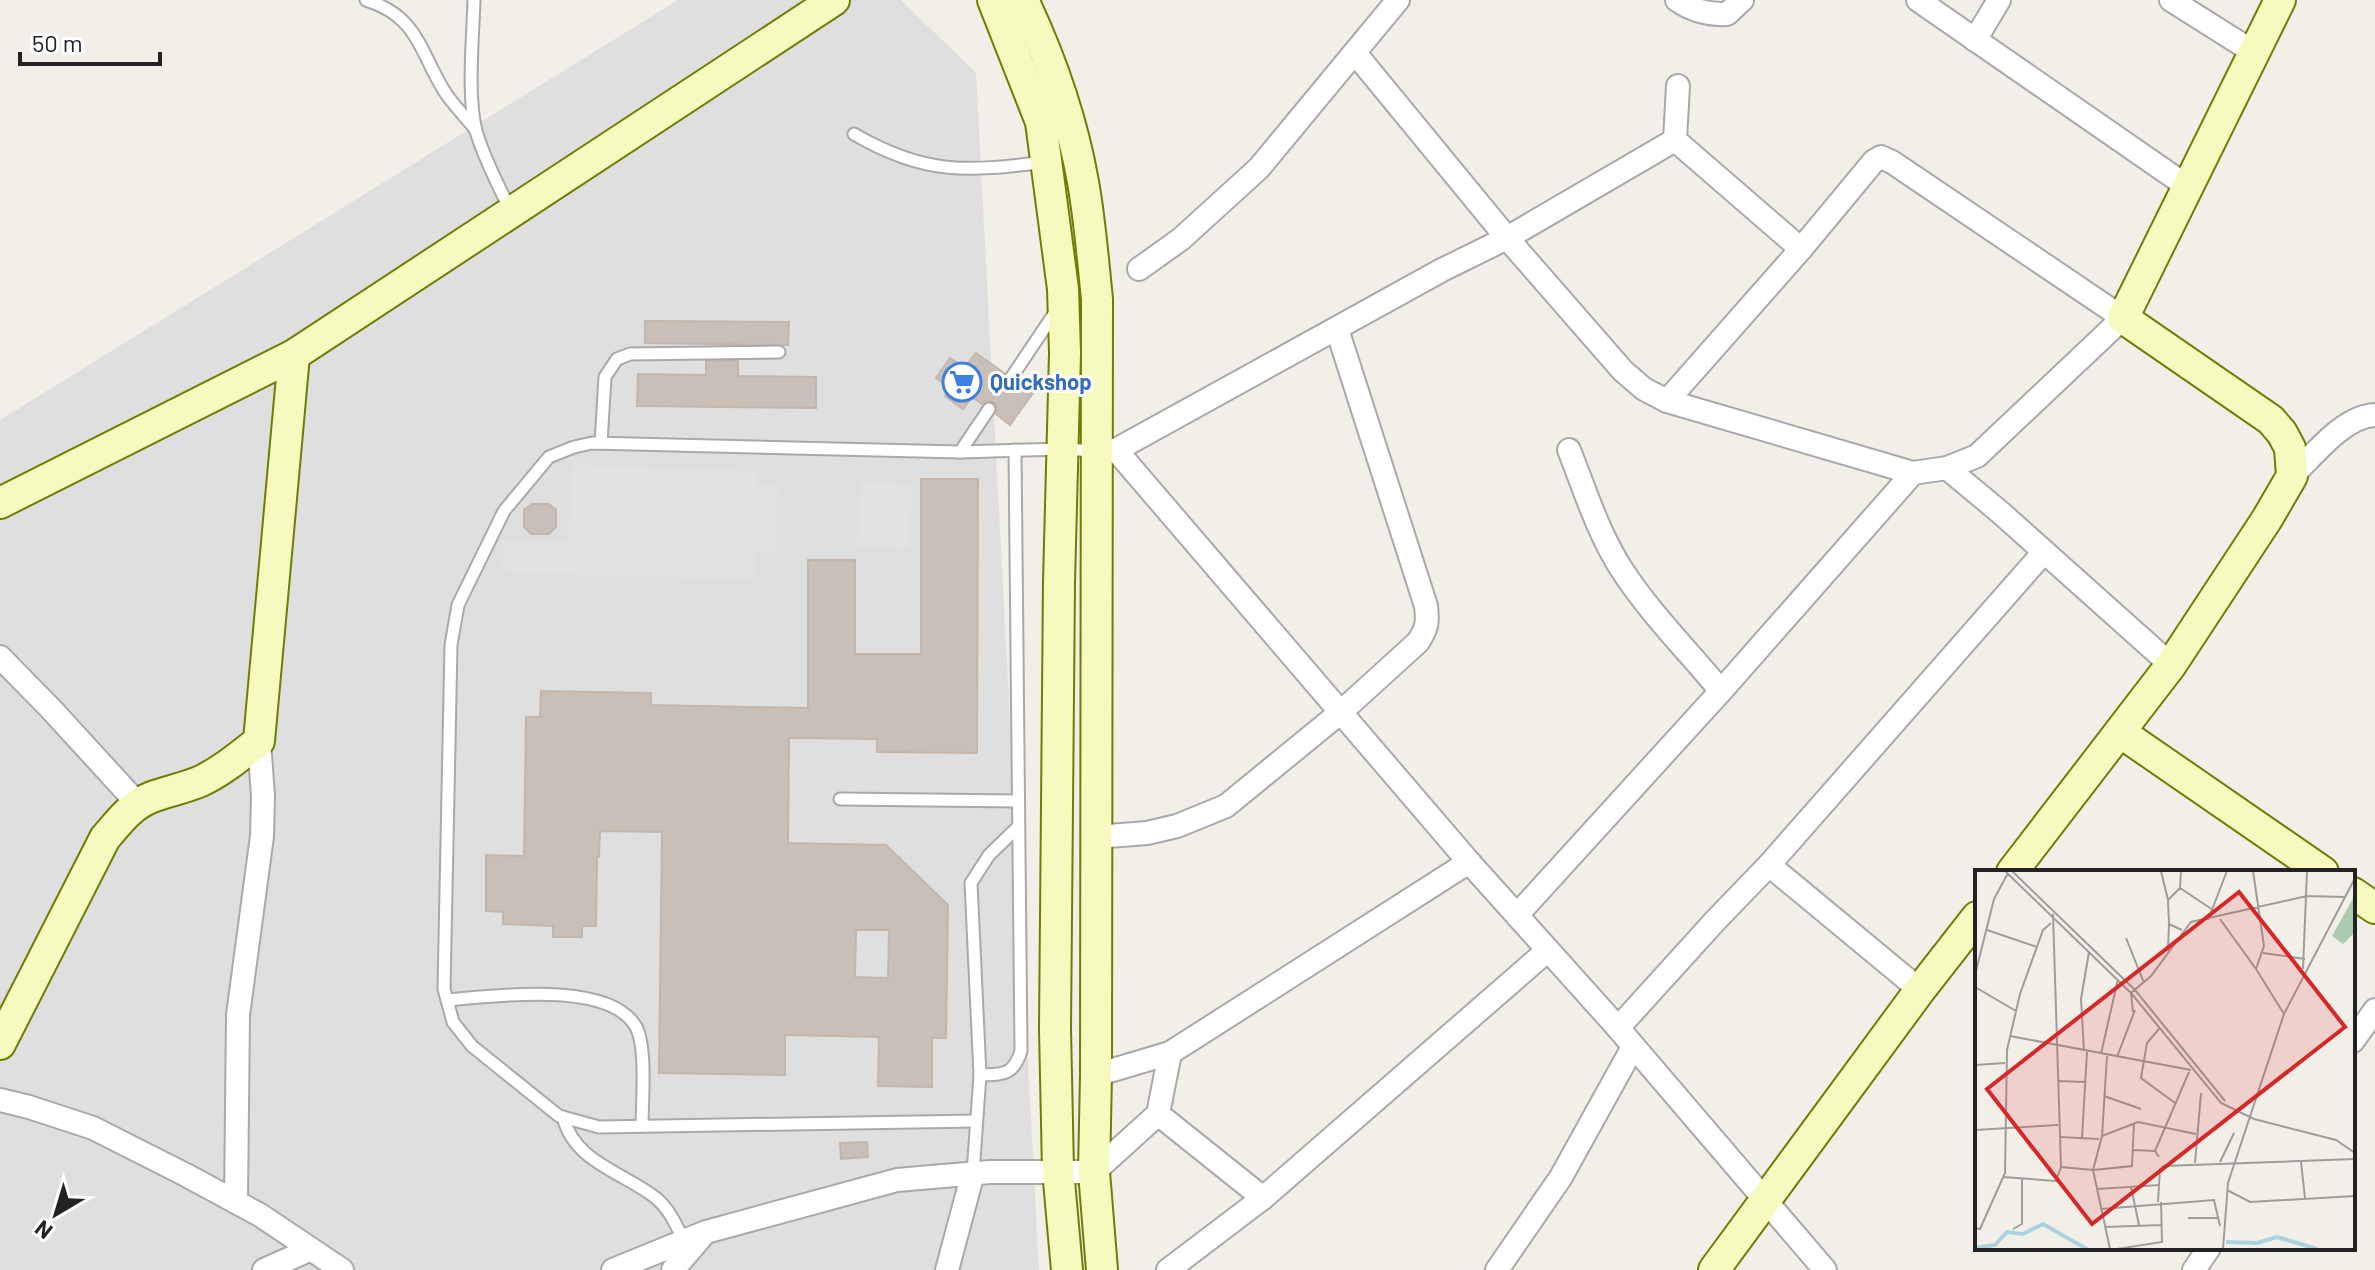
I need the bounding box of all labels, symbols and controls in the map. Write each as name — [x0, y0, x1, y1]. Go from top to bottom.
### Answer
scale bar — [20, 16, 160, 66]
text: 50 m — [32, 28, 83, 57]
supermarket icon: Quickshop — [941, 361, 983, 403]
place label: Quickshop — [990, 368, 1092, 394]
inset map — [1975, 870, 2355, 1250]
north arrow — [16, 1174, 96, 1254]
text: N — [29, 1216, 57, 1245]

